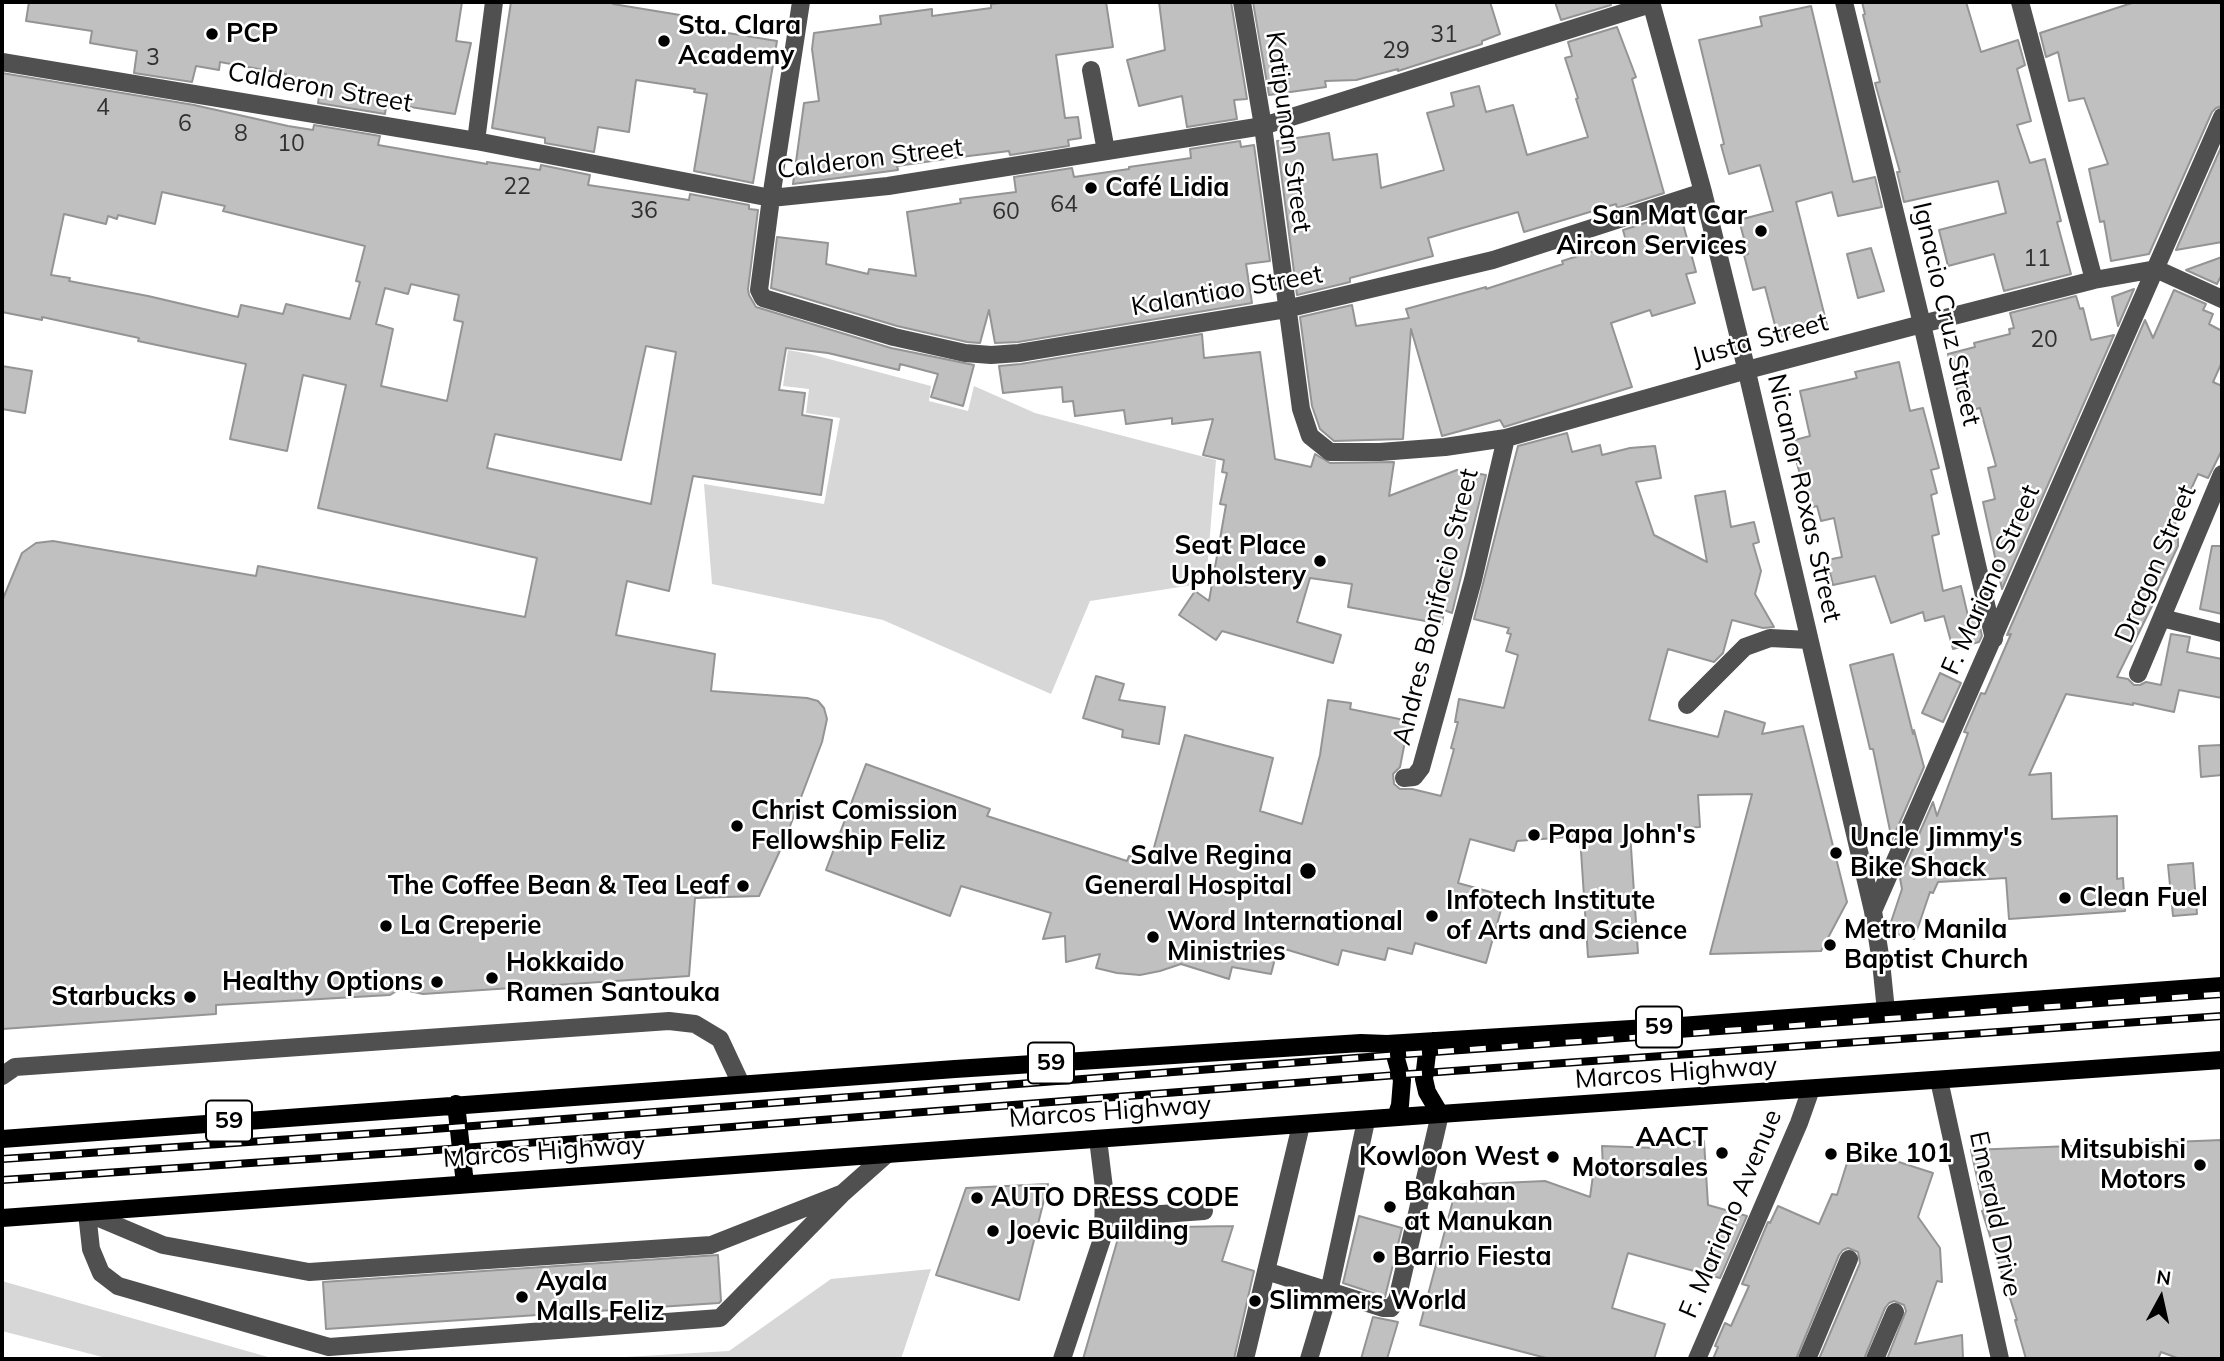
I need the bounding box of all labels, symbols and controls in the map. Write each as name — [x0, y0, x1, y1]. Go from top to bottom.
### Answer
place label: Sta. Clara Academy — [678, 10, 801, 72]
place label: PCP — [226, 18, 278, 50]
house number: 31 — [1430, 21, 1458, 49]
marker: PCP — [204, 26, 220, 42]
street label: Katipunan Street — [1258, 29, 1318, 235]
marker: Sta. Clara Academy — [656, 33, 672, 49]
house number: 29 — [1382, 37, 1410, 65]
house number: 3 — [146, 44, 160, 72]
street label: Calderon Street — [225, 56, 415, 120]
house number: 4 — [96, 94, 110, 122]
house number: 6 — [178, 110, 192, 138]
house number: 8 — [234, 120, 248, 148]
house number: 10 — [277, 130, 305, 158]
street label: Calderon Street — [775, 132, 965, 186]
place label: Café Lidia — [1105, 172, 1229, 204]
house number: 22 — [503, 173, 531, 201]
marker: Café Lidia — [1083, 180, 1099, 196]
house number: 64 — [1050, 191, 1078, 219]
house number: 36 — [630, 197, 658, 225]
house number: 60 — [992, 198, 1020, 226]
street label: Ignacio Cruz Street — [1905, 199, 1987, 429]
place label: San Mat Car Aircon Services — [1557, 200, 1747, 262]
marker: San Mat Car Aircon Services — [1753, 223, 1769, 239]
house number: 11 — [2023, 245, 2051, 273]
street label: Kalantiao Street — [1129, 259, 1325, 323]
street label: Justa Street — [1688, 307, 1832, 373]
house number: 20 — [2030, 326, 2058, 354]
street label: Nicanor Roxas Street — [1760, 371, 1848, 625]
street label: Andres Bonifacio Street — [1387, 466, 1485, 748]
street label: F. Mariano Street — [1935, 480, 2047, 680]
street label: Dragon Street — [2109, 480, 2203, 648]
place label: Seat Place Upholstery — [1171, 530, 1306, 592]
marker: Seat Place Upholstery — [1312, 553, 1328, 569]
place label: Christ Comission Fellowship Feliz — [751, 795, 958, 856]
marker: Christ Comission Fellowship Feliz — [729, 818, 745, 834]
place label: Papa John's — [1548, 819, 1696, 851]
place label: Uncle Jimmy's Bike Shack — [1850, 822, 2022, 884]
marker: Papa John's — [1526, 827, 1542, 843]
place label: Salve Regina General Hospital — [1084, 840, 1292, 902]
marker: Uncle Jimmy's Bike Shack — [1828, 845, 1844, 861]
marker: Salve Regina General Hospital — [1298, 861, 1318, 881]
place label: The Coffee Bean & Tea Leaf — [388, 870, 729, 902]
marker: The Coffee Bean & Tea Leaf — [735, 878, 751, 894]
place label: Clean Fuel — [2079, 882, 2208, 914]
place label: Infotech Institute of Arts and Science — [1446, 885, 1687, 946]
marker: Clean Fuel — [2057, 890, 2073, 906]
place label: Word International Ministries — [1167, 906, 1403, 968]
marker: Infotech Institute of Arts and Science — [1424, 908, 1440, 924]
place label: La Creperie — [400, 910, 541, 942]
place label: Metro Manila Baptist Church — [1844, 914, 2028, 976]
marker: La Creperie — [378, 918, 394, 934]
marker: Word International Ministries — [1145, 929, 1161, 945]
marker: Metro Manila Baptist Church — [1822, 937, 1838, 953]
place label: Hokkaido Ramen Santouka — [506, 947, 720, 1009]
place label: Healthy Options — [222, 966, 423, 998]
marker: Hokkaido Ramen Santouka — [484, 970, 500, 986]
marker: Healthy Options — [429, 974, 445, 990]
place label: Starbucks — [51, 981, 176, 1013]
marker: Starbucks — [182, 989, 198, 1005]
road number: 59 — [1636, 1007, 1682, 1048]
road number: 59 — [1028, 1042, 1074, 1084]
street label: Marcos Highway — [1574, 1050, 1778, 1096]
street label: Marcos Highway — [1008, 1089, 1212, 1135]
road number: 59 — [206, 1100, 252, 1142]
street label: F. Mariano Avenue — [1673, 1105, 1789, 1323]
place label: AACT Motorsales — [1572, 1122, 1708, 1184]
street label: Emerald Drive — [1962, 1128, 2028, 1300]
street label: Marcos Highway — [442, 1129, 646, 1175]
place label: Mitsubishi Motors — [2060, 1134, 2186, 1196]
place label: Bike 101 — [1845, 1138, 1952, 1170]
place label: Kowloon West — [1359, 1141, 1539, 1173]
marker: AACT Motorsales — [1714, 1145, 1730, 1161]
marker: Bike 101 — [1823, 1146, 1839, 1162]
marker: Kowloon West — [1545, 1149, 1561, 1165]
marker: Mitsubishi Motors — [2192, 1157, 2208, 1173]
place label: Bakahan at Manukan — [1404, 1176, 1553, 1238]
place label: AUTO DRESS CODE — [991, 1182, 1239, 1214]
marker: AUTO DRESS CODE — [969, 1190, 985, 1206]
marker: Bakahan at Manukan — [1382, 1199, 1398, 1215]
place label: Joevic Building — [1007, 1215, 1189, 1247]
marker: Joevic Building — [985, 1223, 1001, 1239]
place label: Barrio Fiesta — [1393, 1241, 1552, 1273]
marker: Barrio Fiesta — [1371, 1249, 1387, 1265]
north arrow — [2126, 1263, 2196, 1333]
text: N — [2155, 1264, 2173, 1290]
place label: Ayala Malls Feliz — [536, 1266, 664, 1328]
place label: Slimmers World — [1269, 1285, 1467, 1317]
marker: Ayala Malls Feliz — [514, 1289, 530, 1305]
marker: Slimmers World — [1247, 1293, 1263, 1309]

